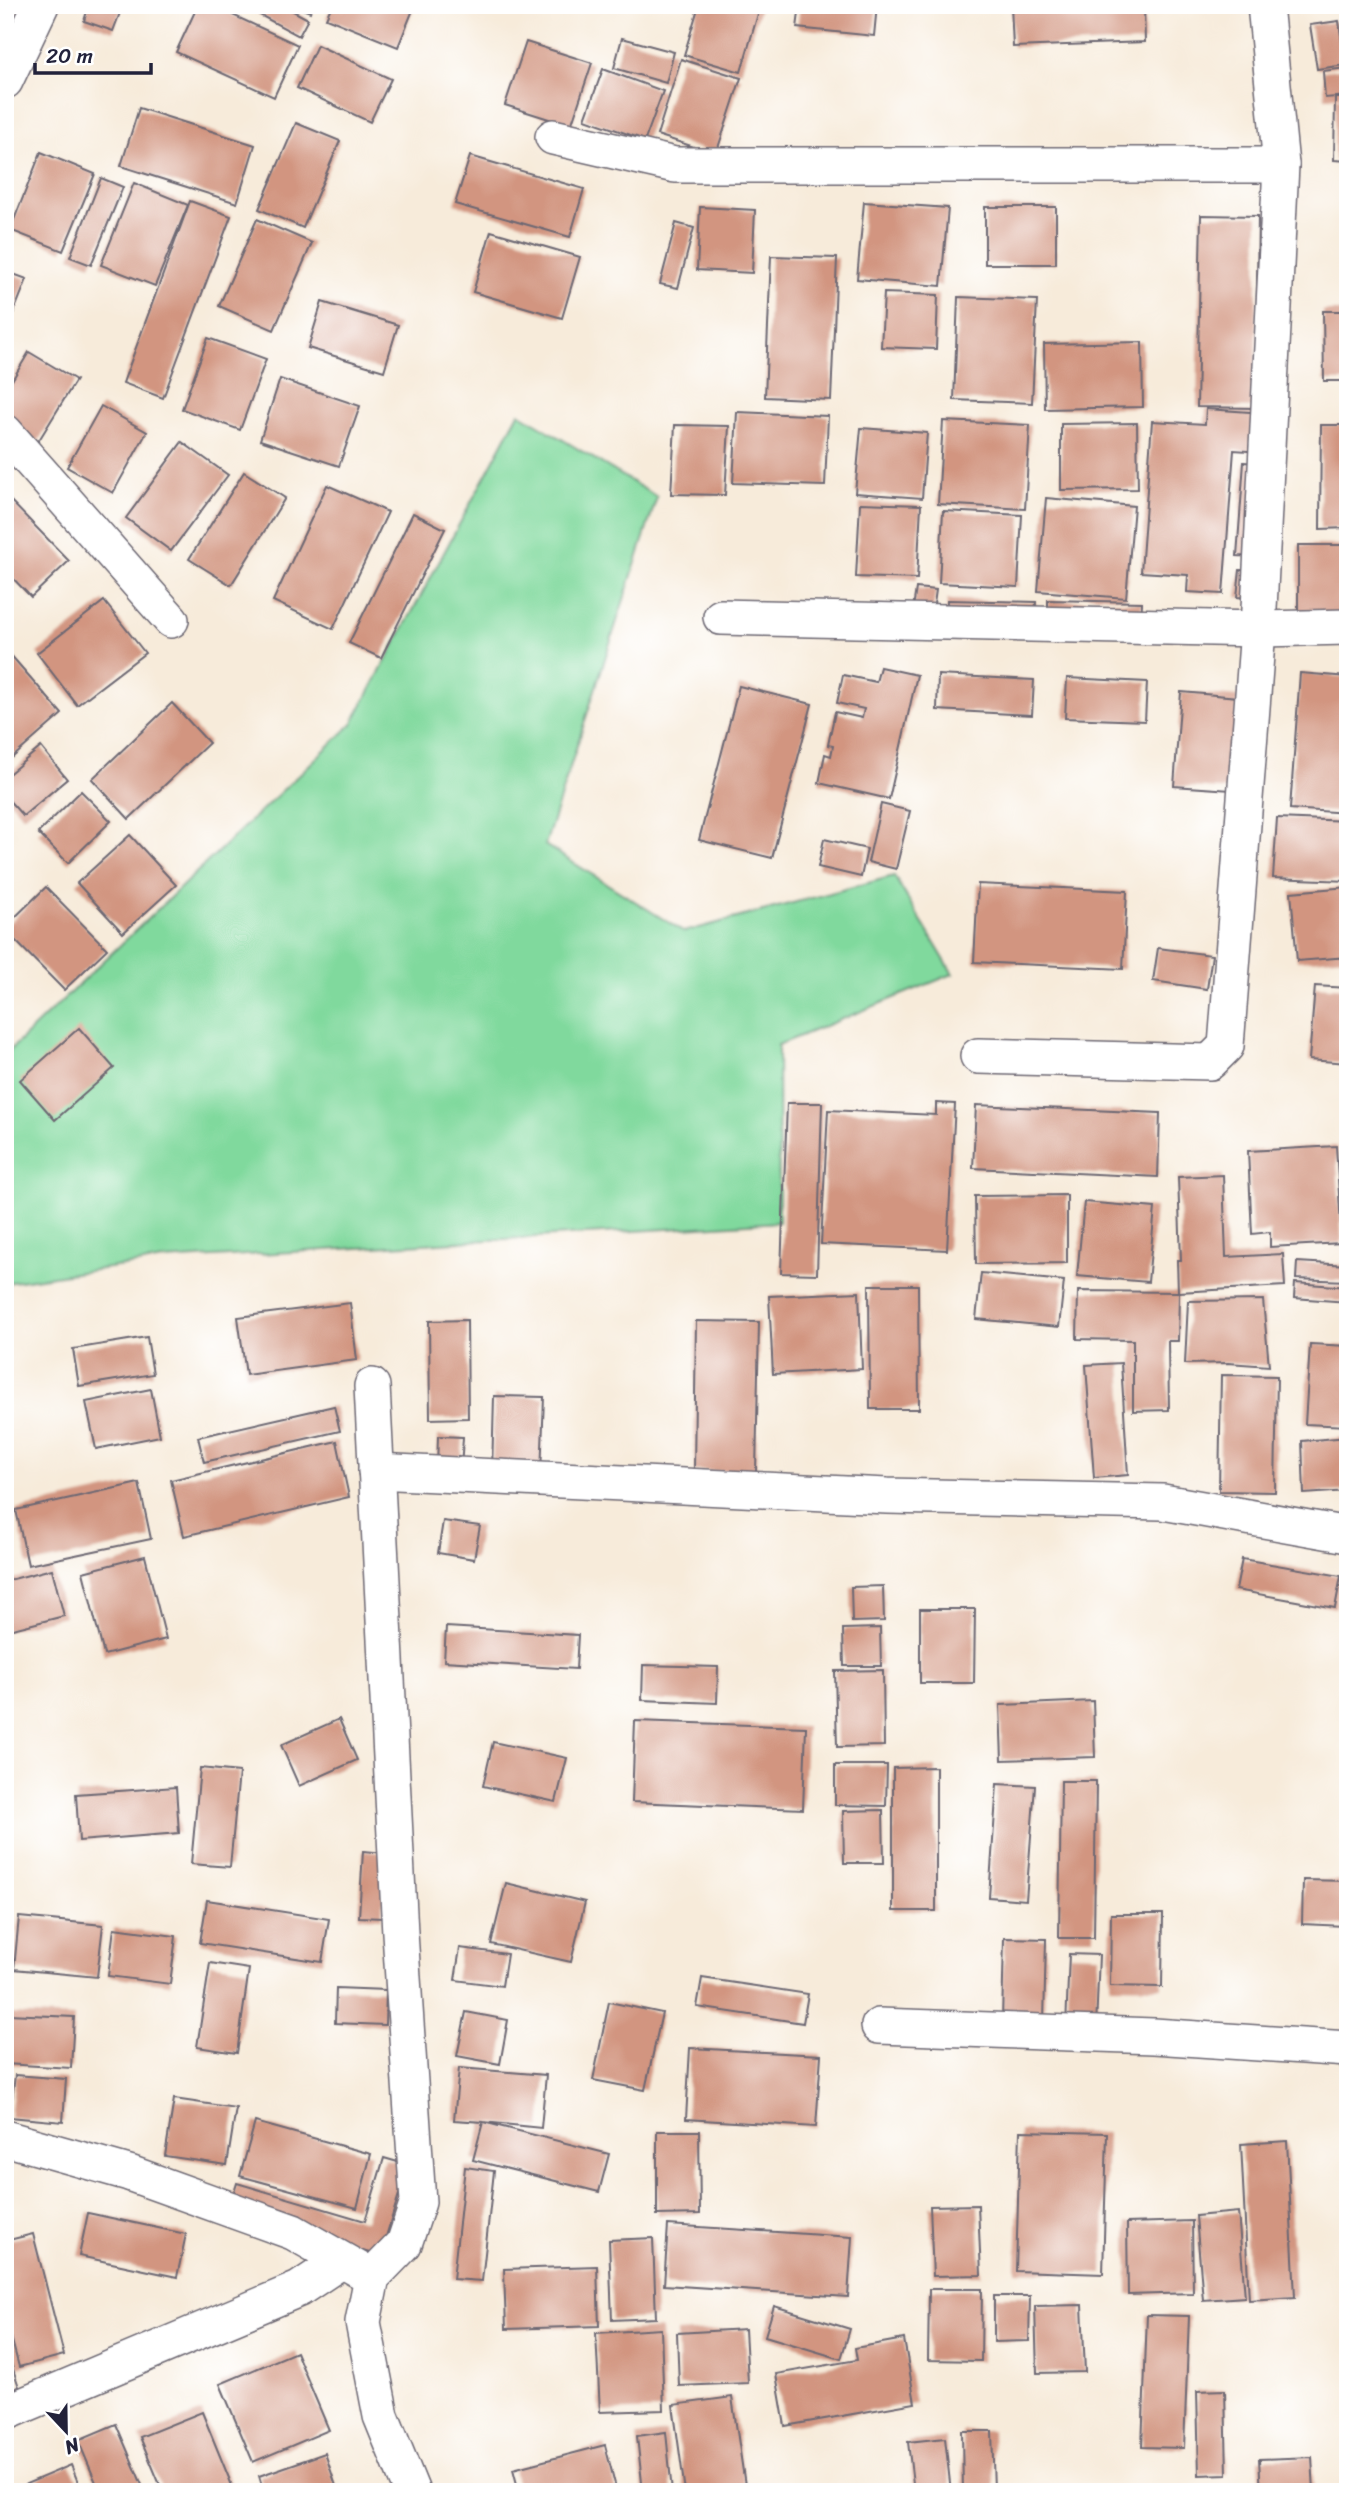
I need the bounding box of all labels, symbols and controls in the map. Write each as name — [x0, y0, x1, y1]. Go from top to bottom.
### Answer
scale bar — [35, 32, 150, 76]
text: 20 m — [46, 37, 93, 75]
north arrow — [32, 2396, 102, 2466]
text: N — [59, 2428, 85, 2464]

